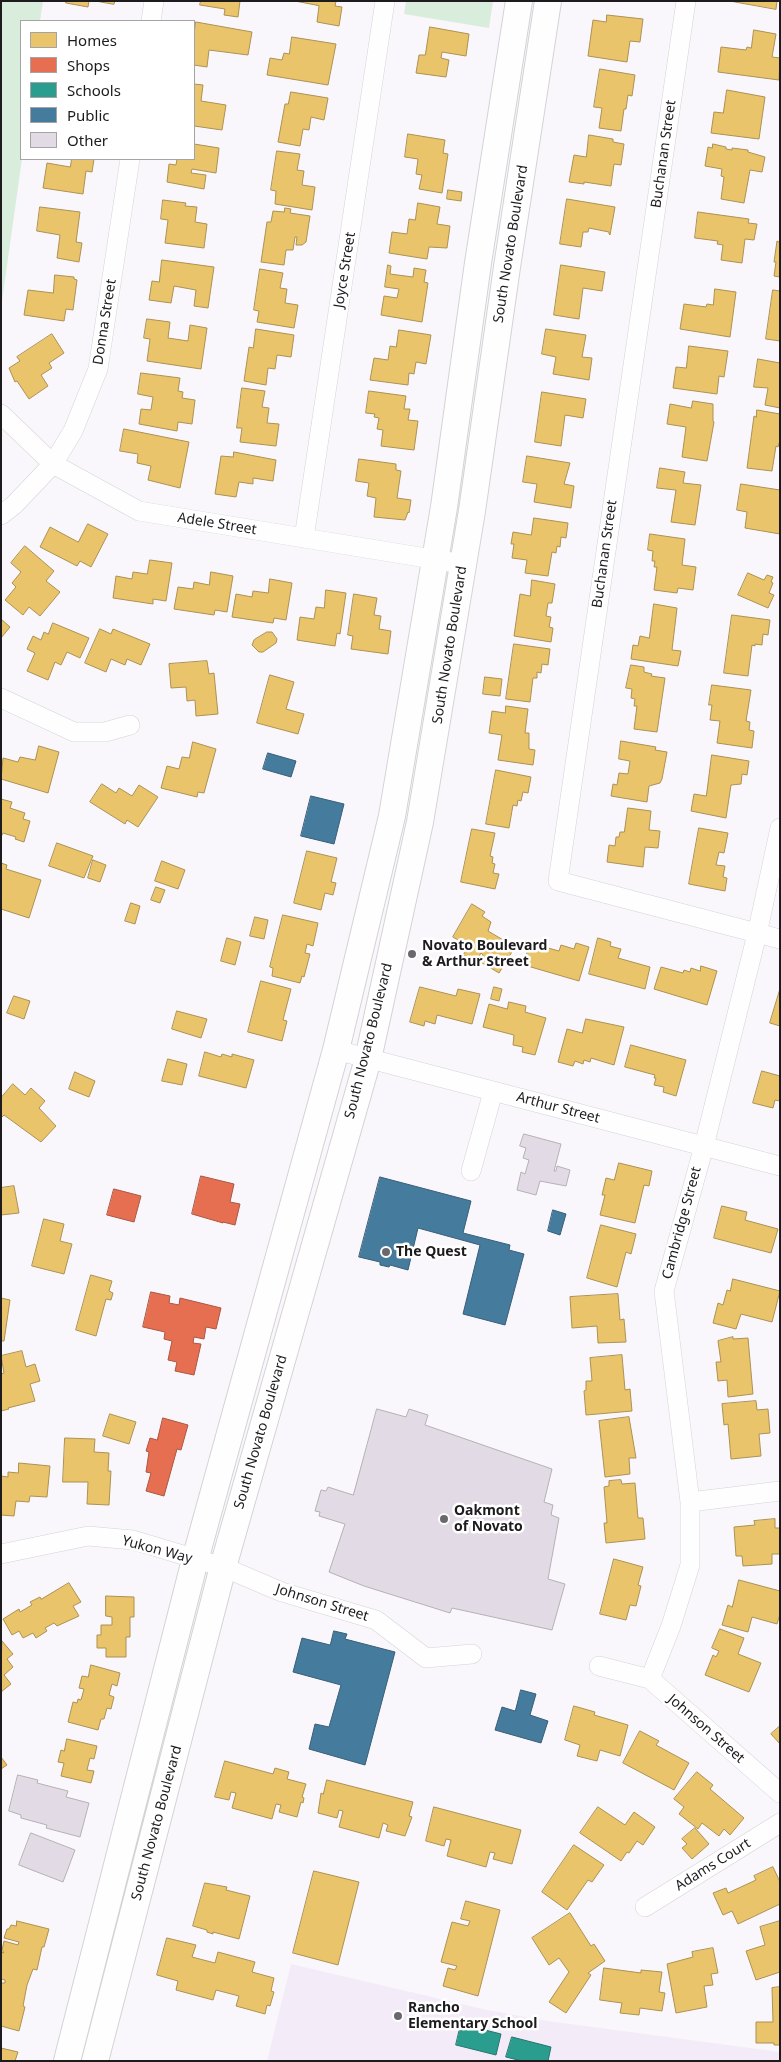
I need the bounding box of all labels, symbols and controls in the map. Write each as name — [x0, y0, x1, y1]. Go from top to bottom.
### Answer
legend — [20, 20, 195, 160]
text: Homes — [67, 30, 117, 50]
text: Shops — [67, 55, 110, 75]
text: Schools — [67, 80, 121, 100]
street label: Buchanan Street — [648, 99, 680, 209]
text: Public — [67, 105, 110, 125]
text: Other — [67, 130, 108, 150]
street label: South Novato Boulevard — [490, 164, 532, 324]
street label: Joyce Street — [331, 231, 359, 309]
street label: Donna Street — [90, 278, 120, 366]
street label: Buchanan Street — [589, 499, 621, 609]
street label: Adele Street — [176, 509, 258, 539]
street label: South Novato Boulevard — [429, 565, 471, 725]
place label: Novato Boulevard & Arthur Street — [422, 938, 547, 970]
marker: Novato Boulevard & Arthur Street — [406, 948, 418, 960]
street label: South Novato Boulevard — [342, 962, 396, 1120]
street label: Arthur Street — [514, 1089, 602, 1127]
street label: Cambridge Street — [659, 1165, 705, 1281]
place label: The Quest — [396, 1244, 467, 1260]
marker: The Quest — [380, 1246, 392, 1258]
street label: South Novato Boulevard — [231, 1353, 291, 1511]
place label: Oakmont of Novato — [454, 1503, 523, 1535]
marker: Oakmont of Novato — [438, 1513, 450, 1525]
street label: Yukon Way — [120, 1533, 194, 1567]
street label: Johnson Street — [274, 1581, 370, 1625]
street label: Johnson Street — [664, 1691, 748, 1767]
street label: South Novato Boulevard — [128, 1744, 186, 1902]
street label: Adams Court — [672, 1835, 754, 1895]
place label: Rancho Elementary School — [408, 2000, 538, 2032]
marker: Rancho Elementary School — [392, 2010, 404, 2022]

